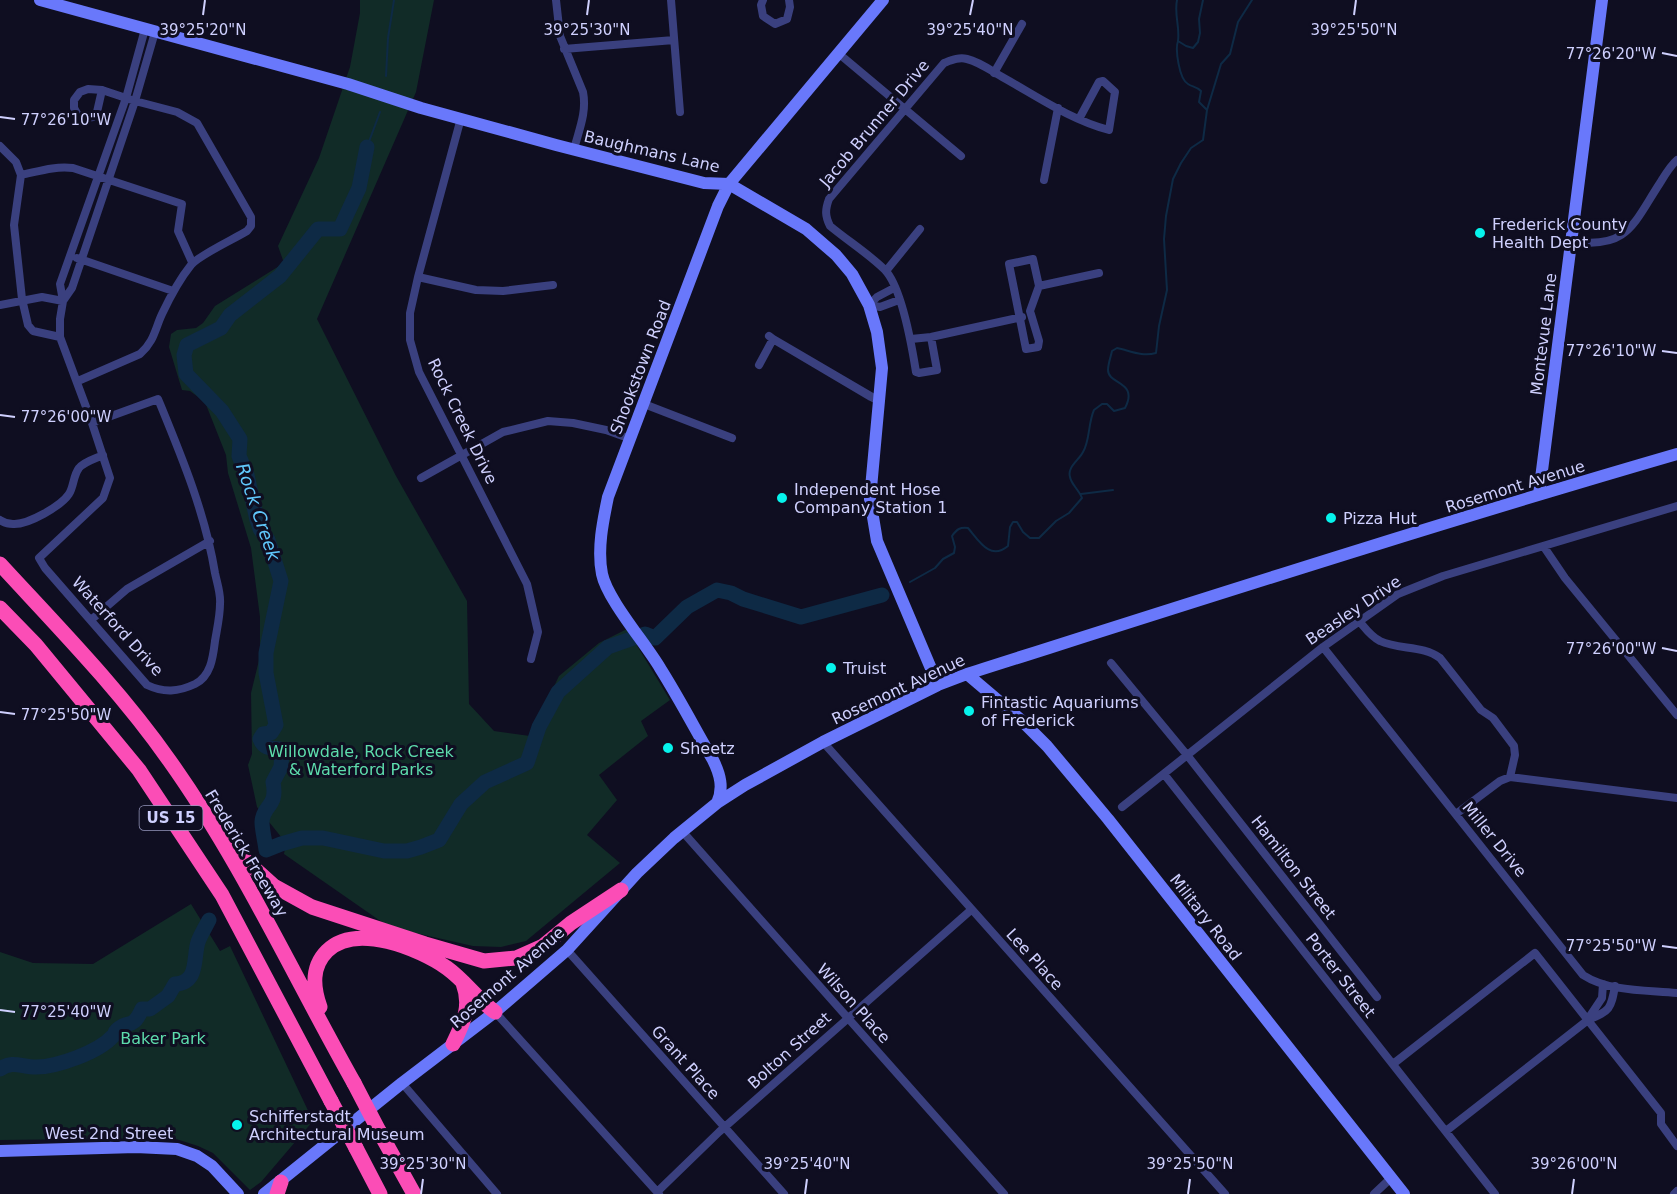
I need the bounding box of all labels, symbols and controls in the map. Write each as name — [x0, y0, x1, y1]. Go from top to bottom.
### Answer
text: 39°25'20"N — [159, 21, 247, 39]
text: 39°25'30"N — [543, 21, 631, 39]
text: 39°25'40"N — [926, 21, 1014, 39]
text: 39°25'50"N — [1310, 21, 1398, 39]
text: 77°26'20"W — [1566, 45, 1656, 63]
street label: Jacob Brunner Drive — [815, 56, 933, 192]
text: 77°26'10"W — [21, 111, 111, 129]
street label: Baughmans Lane — [582, 127, 722, 176]
place label: Frederick County Health Dept — [1492, 215, 1627, 252]
marker: Frederick County Health Dept — [1473, 226, 1487, 240]
street label: Montevue Lane — [1527, 272, 1560, 396]
street label: Shookstown Road — [606, 297, 675, 437]
text: 77°26'10"W — [1566, 342, 1656, 360]
street label: Rock Creek Drive — [424, 355, 501, 487]
text: 77°26'00"W — [21, 408, 111, 426]
street label: Rosemont Avenue — [1443, 456, 1587, 517]
water label: Rock Creek — [232, 460, 286, 565]
place label: Independent Hose Company Station 1 — [794, 480, 947, 517]
marker: Independent Hose Company Station 1 — [775, 491, 789, 505]
place label: Pizza Hut — [1343, 509, 1417, 528]
marker: Pizza Hut — [1324, 511, 1338, 525]
street label: Beasley Drive — [1302, 572, 1404, 649]
street label: Waterford Drive — [68, 573, 167, 680]
text: 77°26'00"W — [1566, 640, 1656, 658]
street label: Rosemont Avenue — [829, 650, 968, 729]
place label: Truist — [842, 659, 886, 678]
marker: Truist — [824, 661, 838, 675]
place label: Fintastic Aquariums of Frederick — [981, 693, 1139, 730]
marker: Fintastic Aquariums of Frederick — [962, 704, 976, 718]
text: 77°25'50"W — [21, 706, 111, 724]
place label: Sheetz — [680, 739, 735, 758]
marker: Sheetz — [661, 741, 675, 755]
park label: Willowdale, Rock Creek & Waterford Parks — [268, 742, 455, 779]
street label: Frederick Freeway — [201, 786, 292, 920]
street label: Miller Drive — [1458, 798, 1531, 881]
road number: US 15 — [140, 806, 202, 830]
street label: Hamilton Street — [1247, 812, 1340, 923]
street label: Military Road — [1166, 870, 1245, 964]
street label: Rosemont Avenue — [446, 923, 568, 1032]
street label: Lee Place — [1002, 925, 1067, 994]
street label: Porter Street — [1302, 929, 1379, 1021]
text: 77°25'50"W — [1566, 937, 1656, 955]
street label: Wilson Place — [813, 960, 894, 1047]
text: 77°25'40"W — [21, 1003, 111, 1021]
street label: Bolton Street — [744, 1008, 835, 1093]
street label: Grant Place — [648, 1021, 724, 1103]
park label: Baker Park — [120, 1029, 207, 1048]
place label: Schifferstadt Architectural Museum — [249, 1107, 425, 1144]
marker: Schifferstadt Architectural Museum — [230, 1118, 244, 1132]
street label: West 2nd Street — [45, 1124, 173, 1143]
text: 39°25'30"N — [379, 1155, 467, 1173]
text: 39°25'40"N — [763, 1155, 851, 1173]
text: 39°25'50"N — [1146, 1155, 1234, 1173]
text: 39°26'00"N — [1530, 1155, 1618, 1173]

